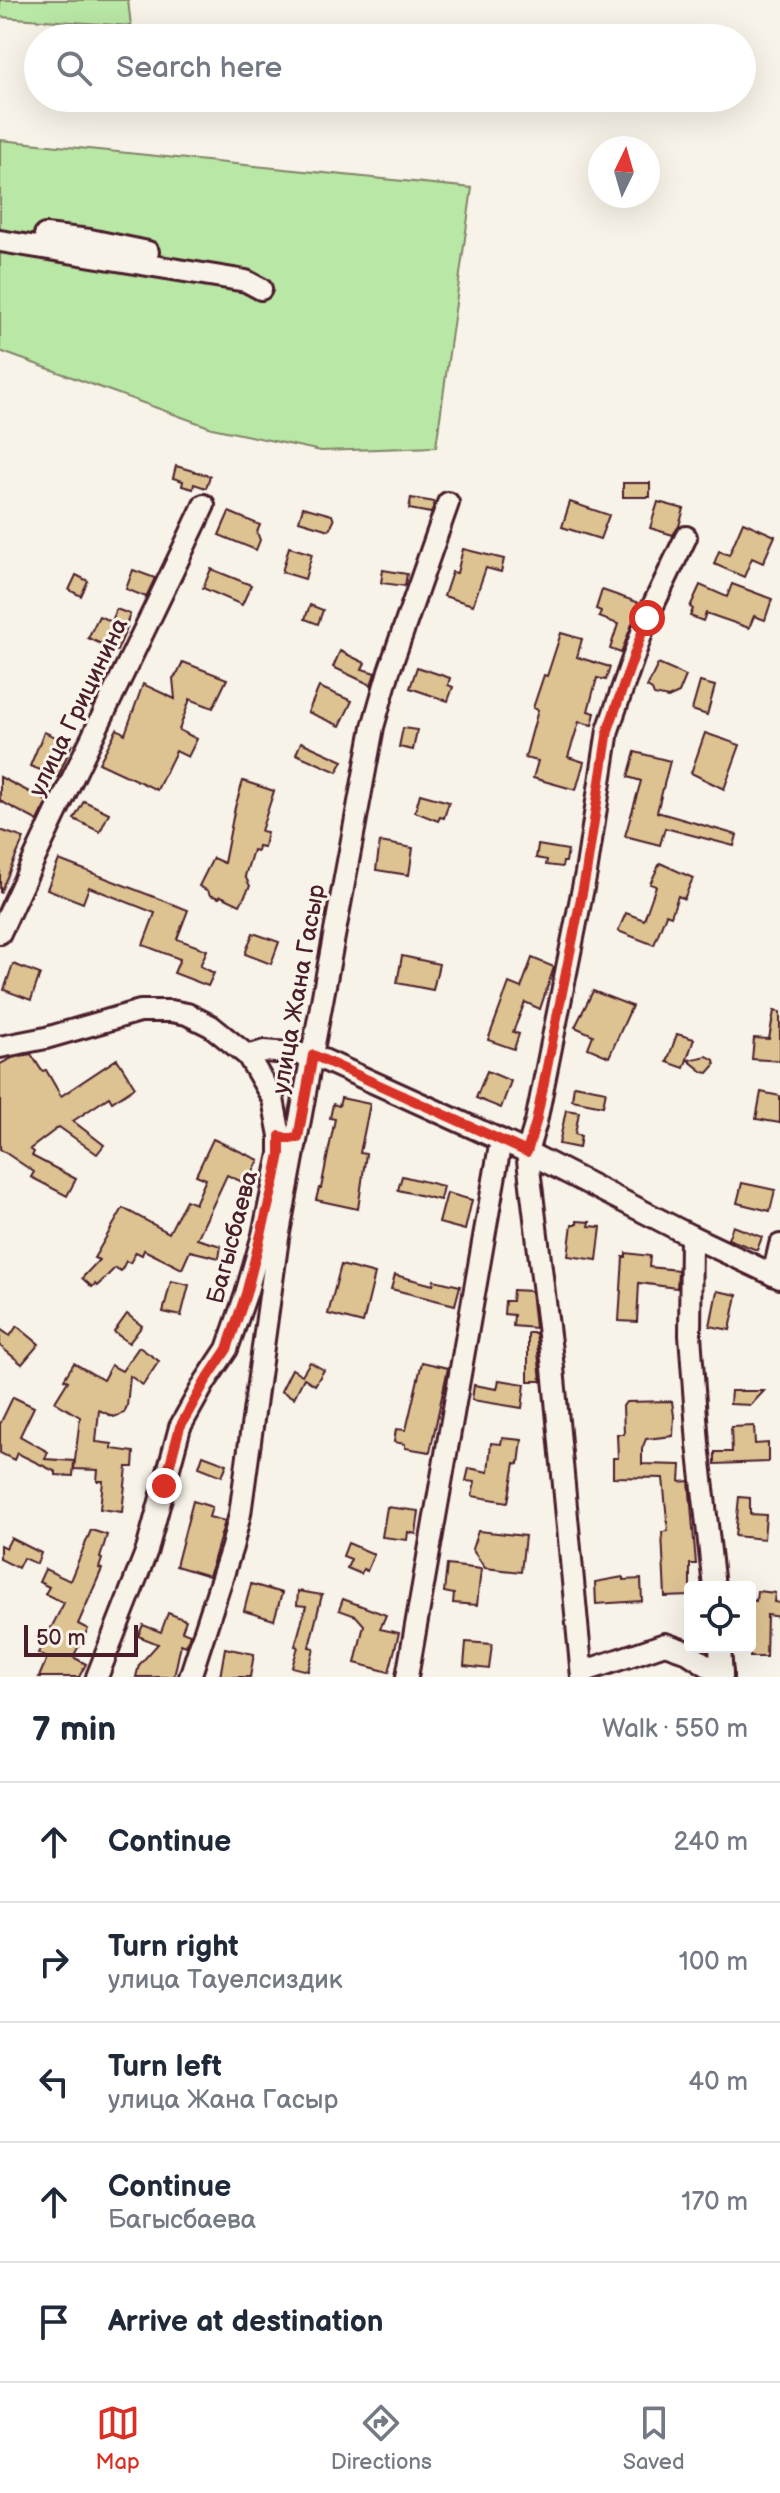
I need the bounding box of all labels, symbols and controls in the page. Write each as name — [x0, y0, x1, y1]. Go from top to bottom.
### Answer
search box — [24, 24, 756, 112]
icon: search — [52, 46, 96, 90]
text: Search here — [116, 50, 282, 86]
north arrow — [588, 136, 660, 208]
route start — [629, 600, 665, 636]
street label: улица Грицинина — [23, 613, 134, 801]
street label: улица Жана Гасыр — [266, 882, 331, 1096]
street label: Багысбаева — [201, 1167, 264, 1307]
route end — [146, 1468, 182, 1504]
map controls — [684, 1581, 756, 1653]
button: locate — [684, 1581, 756, 1653]
scale bar — [24, 1621, 138, 1657]
text: 50 m — [36, 1625, 86, 1652]
text: 7 min — [32, 1709, 116, 1750]
text: Walk · 550 m — [602, 1714, 748, 1745]
icon: ahead — [32, 1820, 76, 1864]
text: Continue — [108, 1824, 231, 1860]
text: 240 m — [673, 1827, 748, 1858]
text: Turn right — [108, 1929, 239, 1965]
icon: right — [32, 1940, 76, 1984]
text: 100 m — [679, 1947, 748, 1978]
text: улица Тауелсиздик — [108, 1965, 343, 1996]
text: Turn left — [108, 2049, 222, 2085]
icon: left — [32, 2060, 76, 2104]
text: 40 m — [688, 2067, 748, 2098]
text: улица Жана Гасыр — [108, 2085, 338, 2116]
text: Continue — [108, 2169, 231, 2205]
icon: ahead — [32, 2180, 76, 2224]
text: 170 m — [681, 2187, 748, 2218]
text: Багысбаева — [108, 2205, 256, 2236]
icon: arrive — [32, 2300, 76, 2344]
text: Arrive at destination — [108, 2304, 384, 2340]
tab: Map — [95, 2401, 140, 2476]
tab: Directions — [331, 2401, 432, 2476]
tab: Saved — [623, 2401, 685, 2476]

